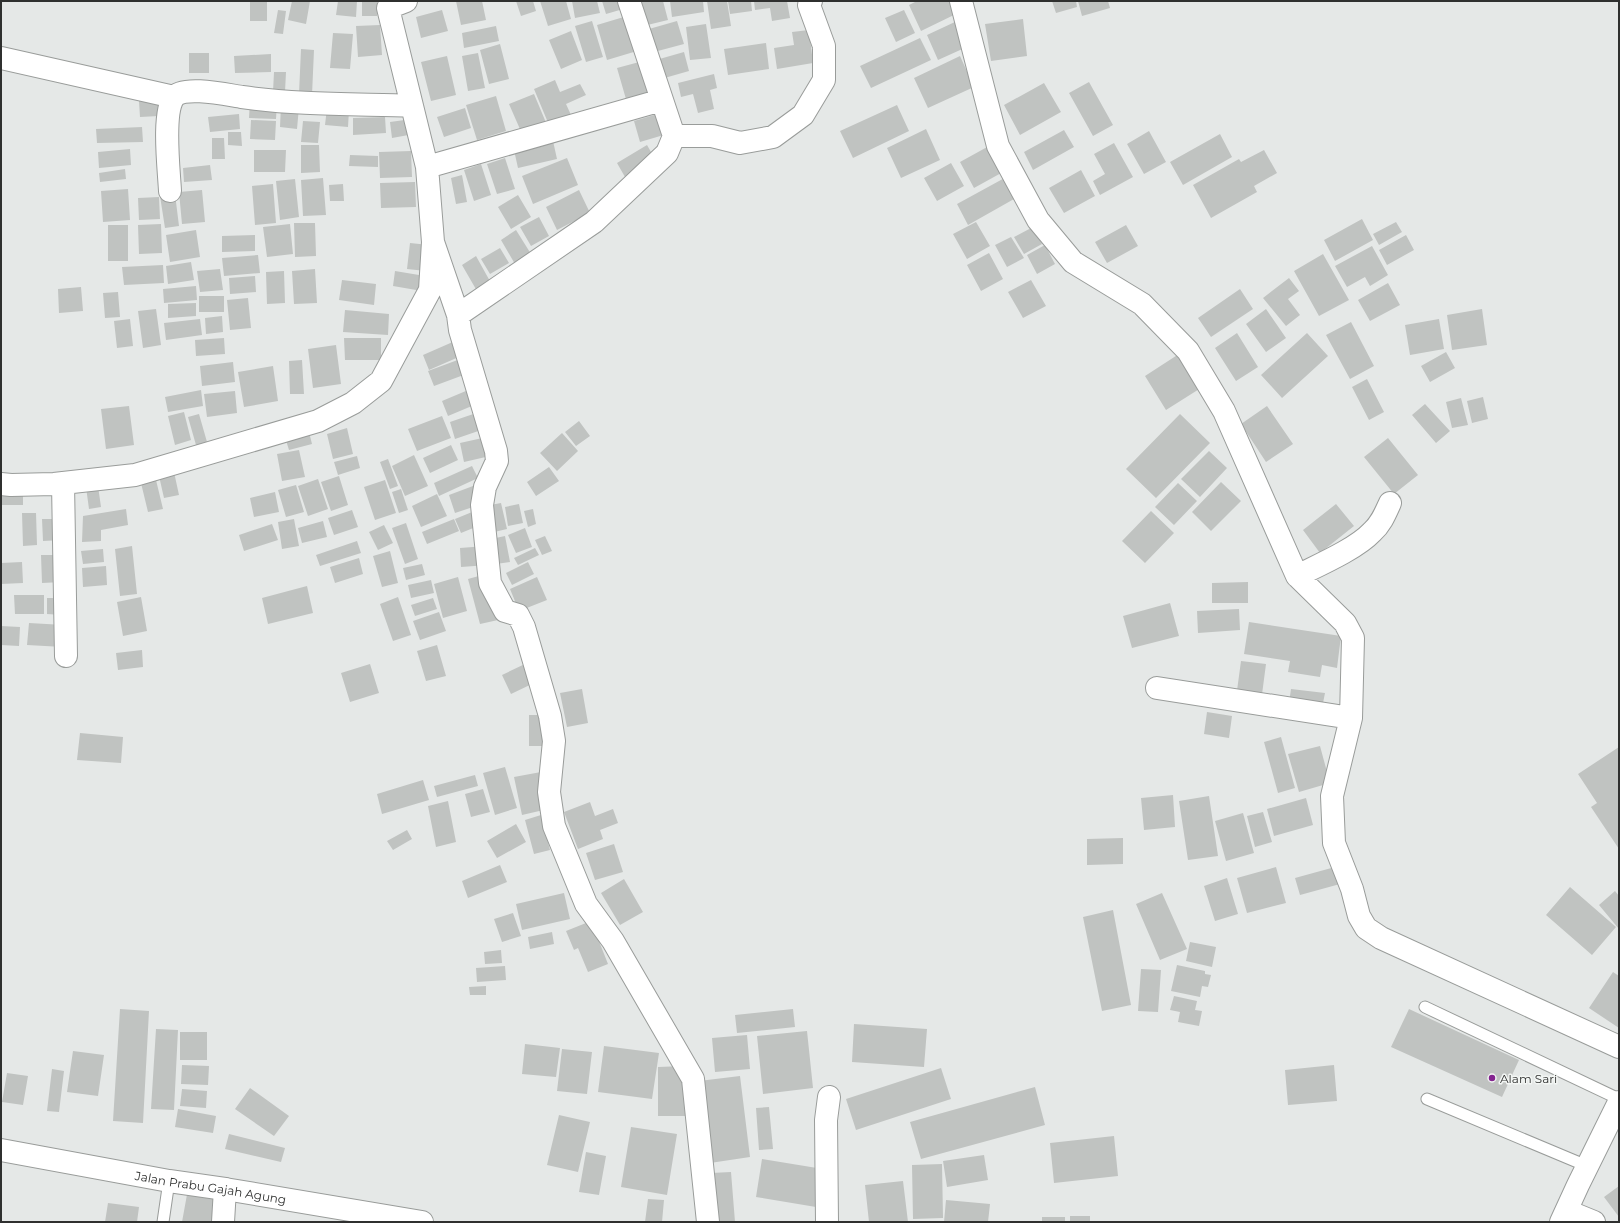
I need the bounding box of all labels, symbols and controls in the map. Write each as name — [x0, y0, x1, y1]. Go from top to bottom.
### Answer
place label: Alam Sari — [1500, 1071, 1557, 1086]
marker: Alam Sari — [1487, 1073, 1497, 1083]
street label: Jalan Prabu Gajah Agung — [133, 1167, 288, 1207]

